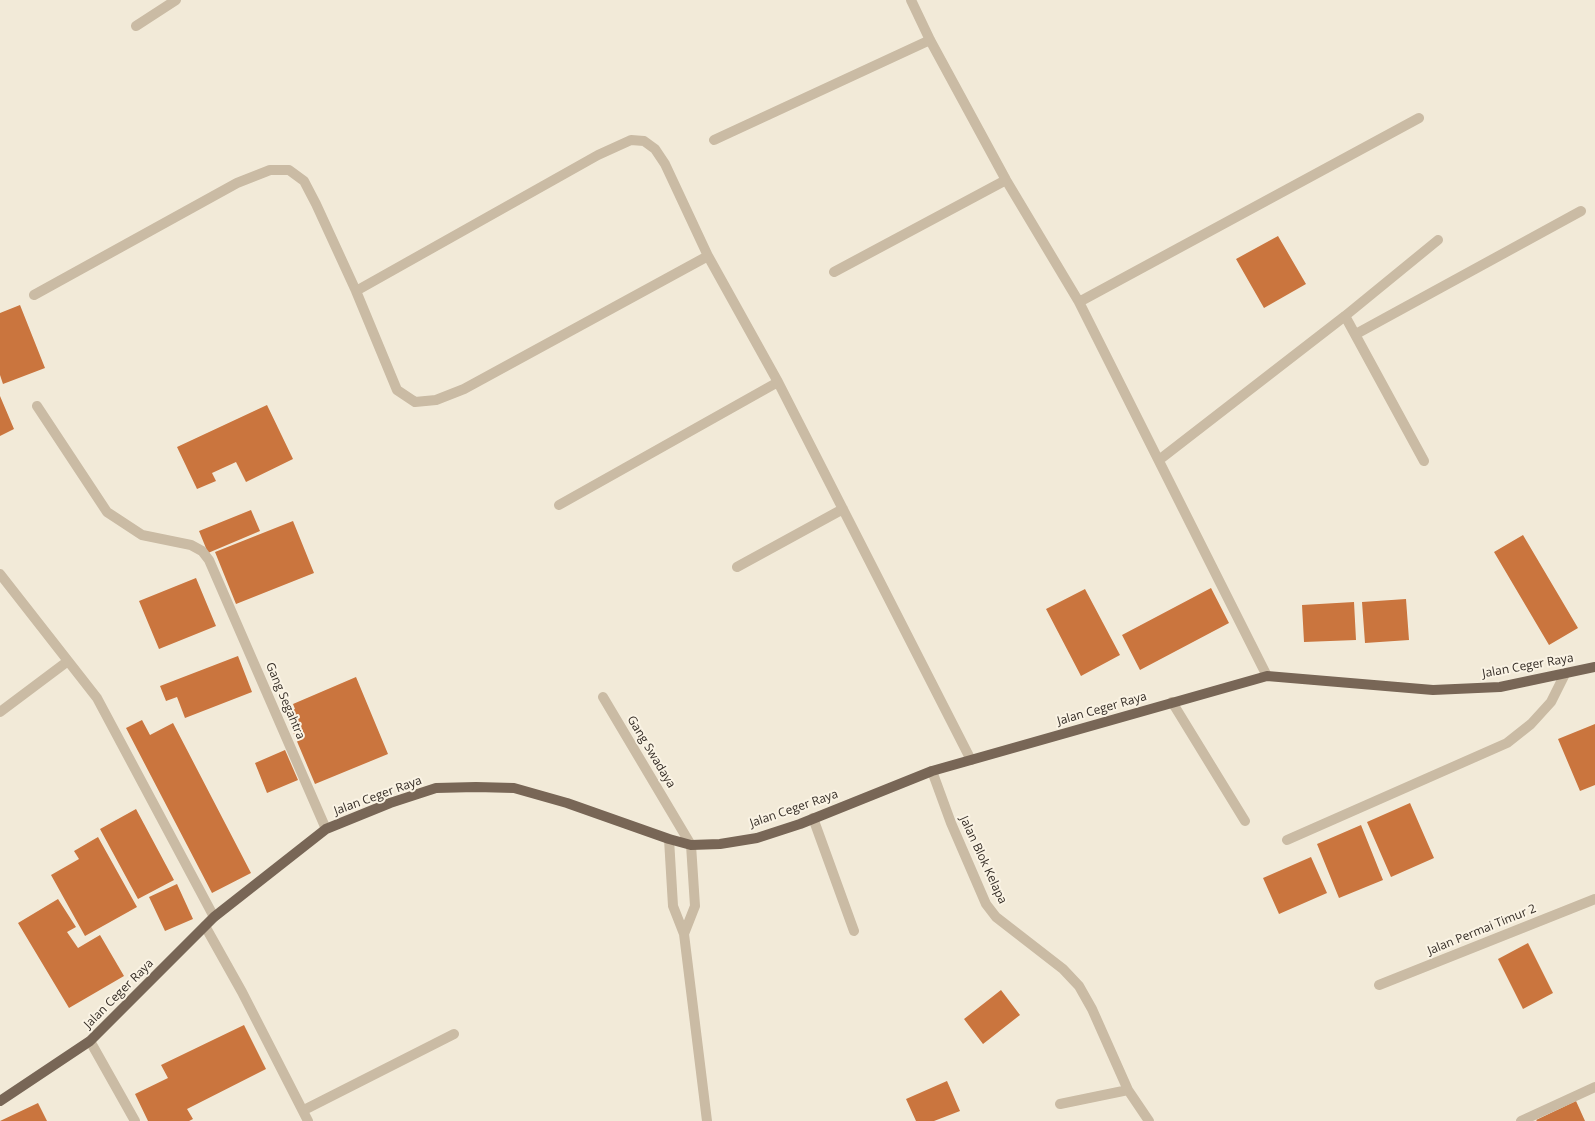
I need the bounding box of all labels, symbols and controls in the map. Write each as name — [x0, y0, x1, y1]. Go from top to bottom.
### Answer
street label: Jalan Ceger Raya — [1481, 651, 1575, 681]
street label: Gang Segahtra — [262, 660, 308, 742]
street label: Jalan Ceger Raya — [1056, 689, 1148, 729]
street label: Gang Swadaya — [624, 713, 678, 791]
street label: Jalan Ceger Raya — [332, 773, 424, 819]
street label: Jalan Ceger Raya — [748, 787, 840, 831]
street label: Jalan Blok Kelapa — [956, 814, 1010, 906]
street label: Jalan Permai Timur 2 — [1426, 902, 1538, 958]
street label: Jalan Ceger Raya — [81, 956, 157, 1032]

